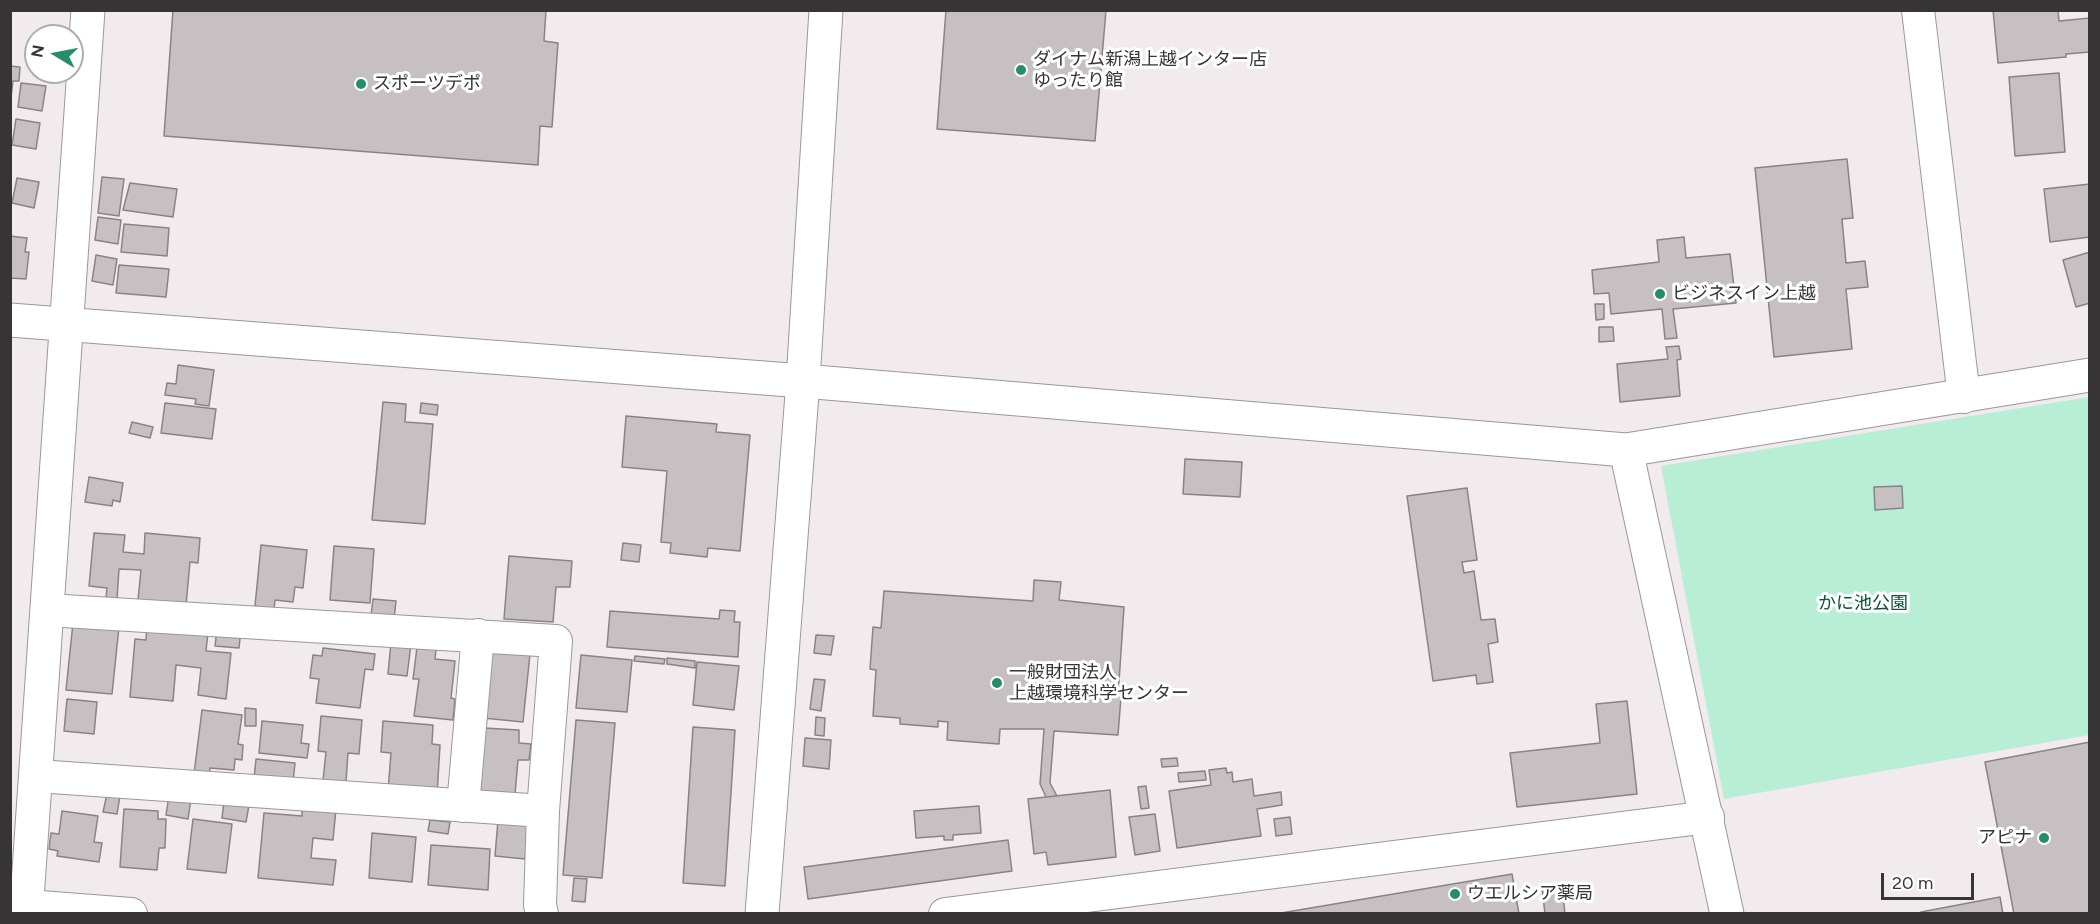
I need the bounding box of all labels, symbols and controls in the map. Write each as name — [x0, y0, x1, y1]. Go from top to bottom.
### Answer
north arrow — [24, 24, 84, 84]
text: N — [27, 43, 48, 59]
place label: ダイナム新潟上越インター店 ゆったり館 — [1033, 49, 1267, 92]
marker: ダイナム新潟上越インター店 ゆったり館 — [1014, 63, 1028, 77]
place label: スポーツデポ — [373, 73, 481, 95]
marker: スポーツデポ — [354, 77, 368, 91]
place label: ビジネスイン上越 — [1672, 283, 1816, 305]
marker: ビジネスイン上越 — [1653, 287, 1667, 301]
park label: かに池公園 — [1818, 593, 1908, 615]
place label: 一般財団法人 上越環境科学センター — [1009, 662, 1189, 704]
marker: 一般財団法人 上越環境科学センター — [990, 676, 1004, 690]
place label: アピナ — [1978, 827, 2032, 849]
marker: アピナ — [2037, 831, 2051, 845]
scale bar — [1884, 861, 1977, 899]
text: 20 m — [1892, 872, 1933, 894]
place label: ウエルシア薬局 — [1467, 883, 1593, 905]
marker: ウエルシア薬局 — [1448, 887, 1462, 901]

